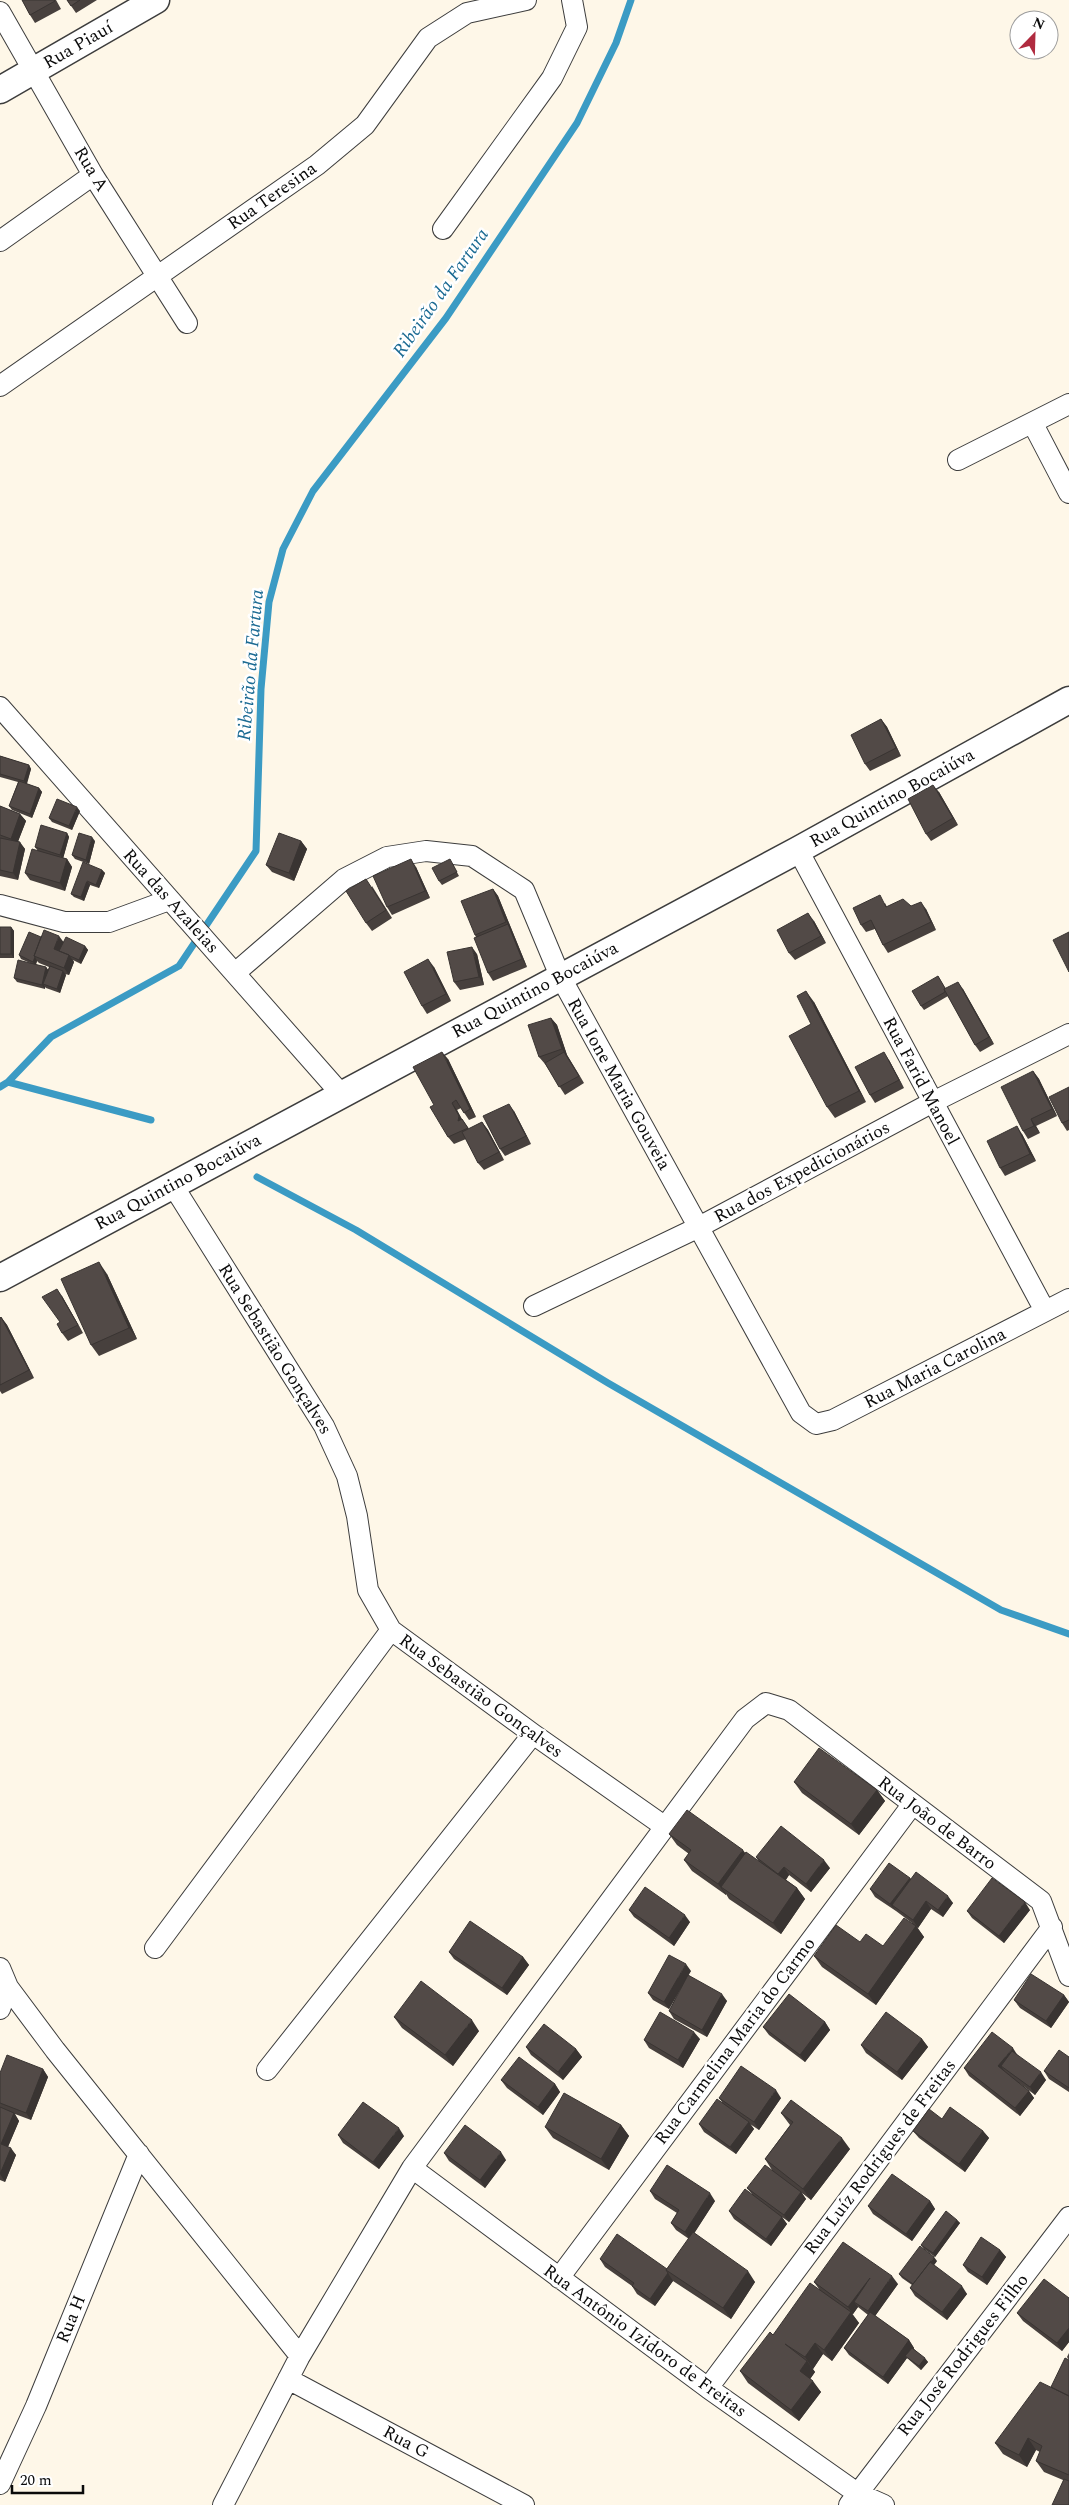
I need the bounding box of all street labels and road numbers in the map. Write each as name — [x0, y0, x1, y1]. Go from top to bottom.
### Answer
street label: Rua Piauí — [38, 13, 119, 76]
street label: Rua A — [67, 141, 115, 197]
street label: Rua Teresina — [222, 155, 322, 237]
street label: Rua Quintino Bocaiúva — [804, 741, 980, 855]
street label: Rua das Azaleias — [116, 842, 226, 960]
street label: Rua Quintino Bocaiúva — [447, 935, 623, 1045]
street label: Rua Ione Maria Gouveia — [560, 993, 678, 1175]
street label: Rua Farid Manoel — [876, 1012, 966, 1150]
street label: Rua dos Expedicionários — [709, 1114, 895, 1230]
street label: Rua Quintino Bocaiúva — [90, 1127, 266, 1237]
street label: Rua Sebastião Gonçalves — [211, 1258, 339, 1440]
street label: Rua Maria Carolina — [859, 1320, 1011, 1416]
street label: Rua Sebastião Gonçalves — [393, 1627, 569, 1765]
street label: Rua João de Barro — [872, 1769, 1002, 1877]
street label: Rua Carmelina Maria do Carmo — [648, 1932, 822, 2150]
street label: Rua Luíz Rodrigues de Freitas — [797, 2053, 963, 2261]
street label: Rua Antônio Izidoro de Freitas — [537, 2258, 753, 2424]
street label: Rua José Rodrigues Filho — [891, 2268, 1035, 2442]
street label: Rua H — [49, 2291, 93, 2347]
street label: Rua G — [378, 2419, 434, 2465]

